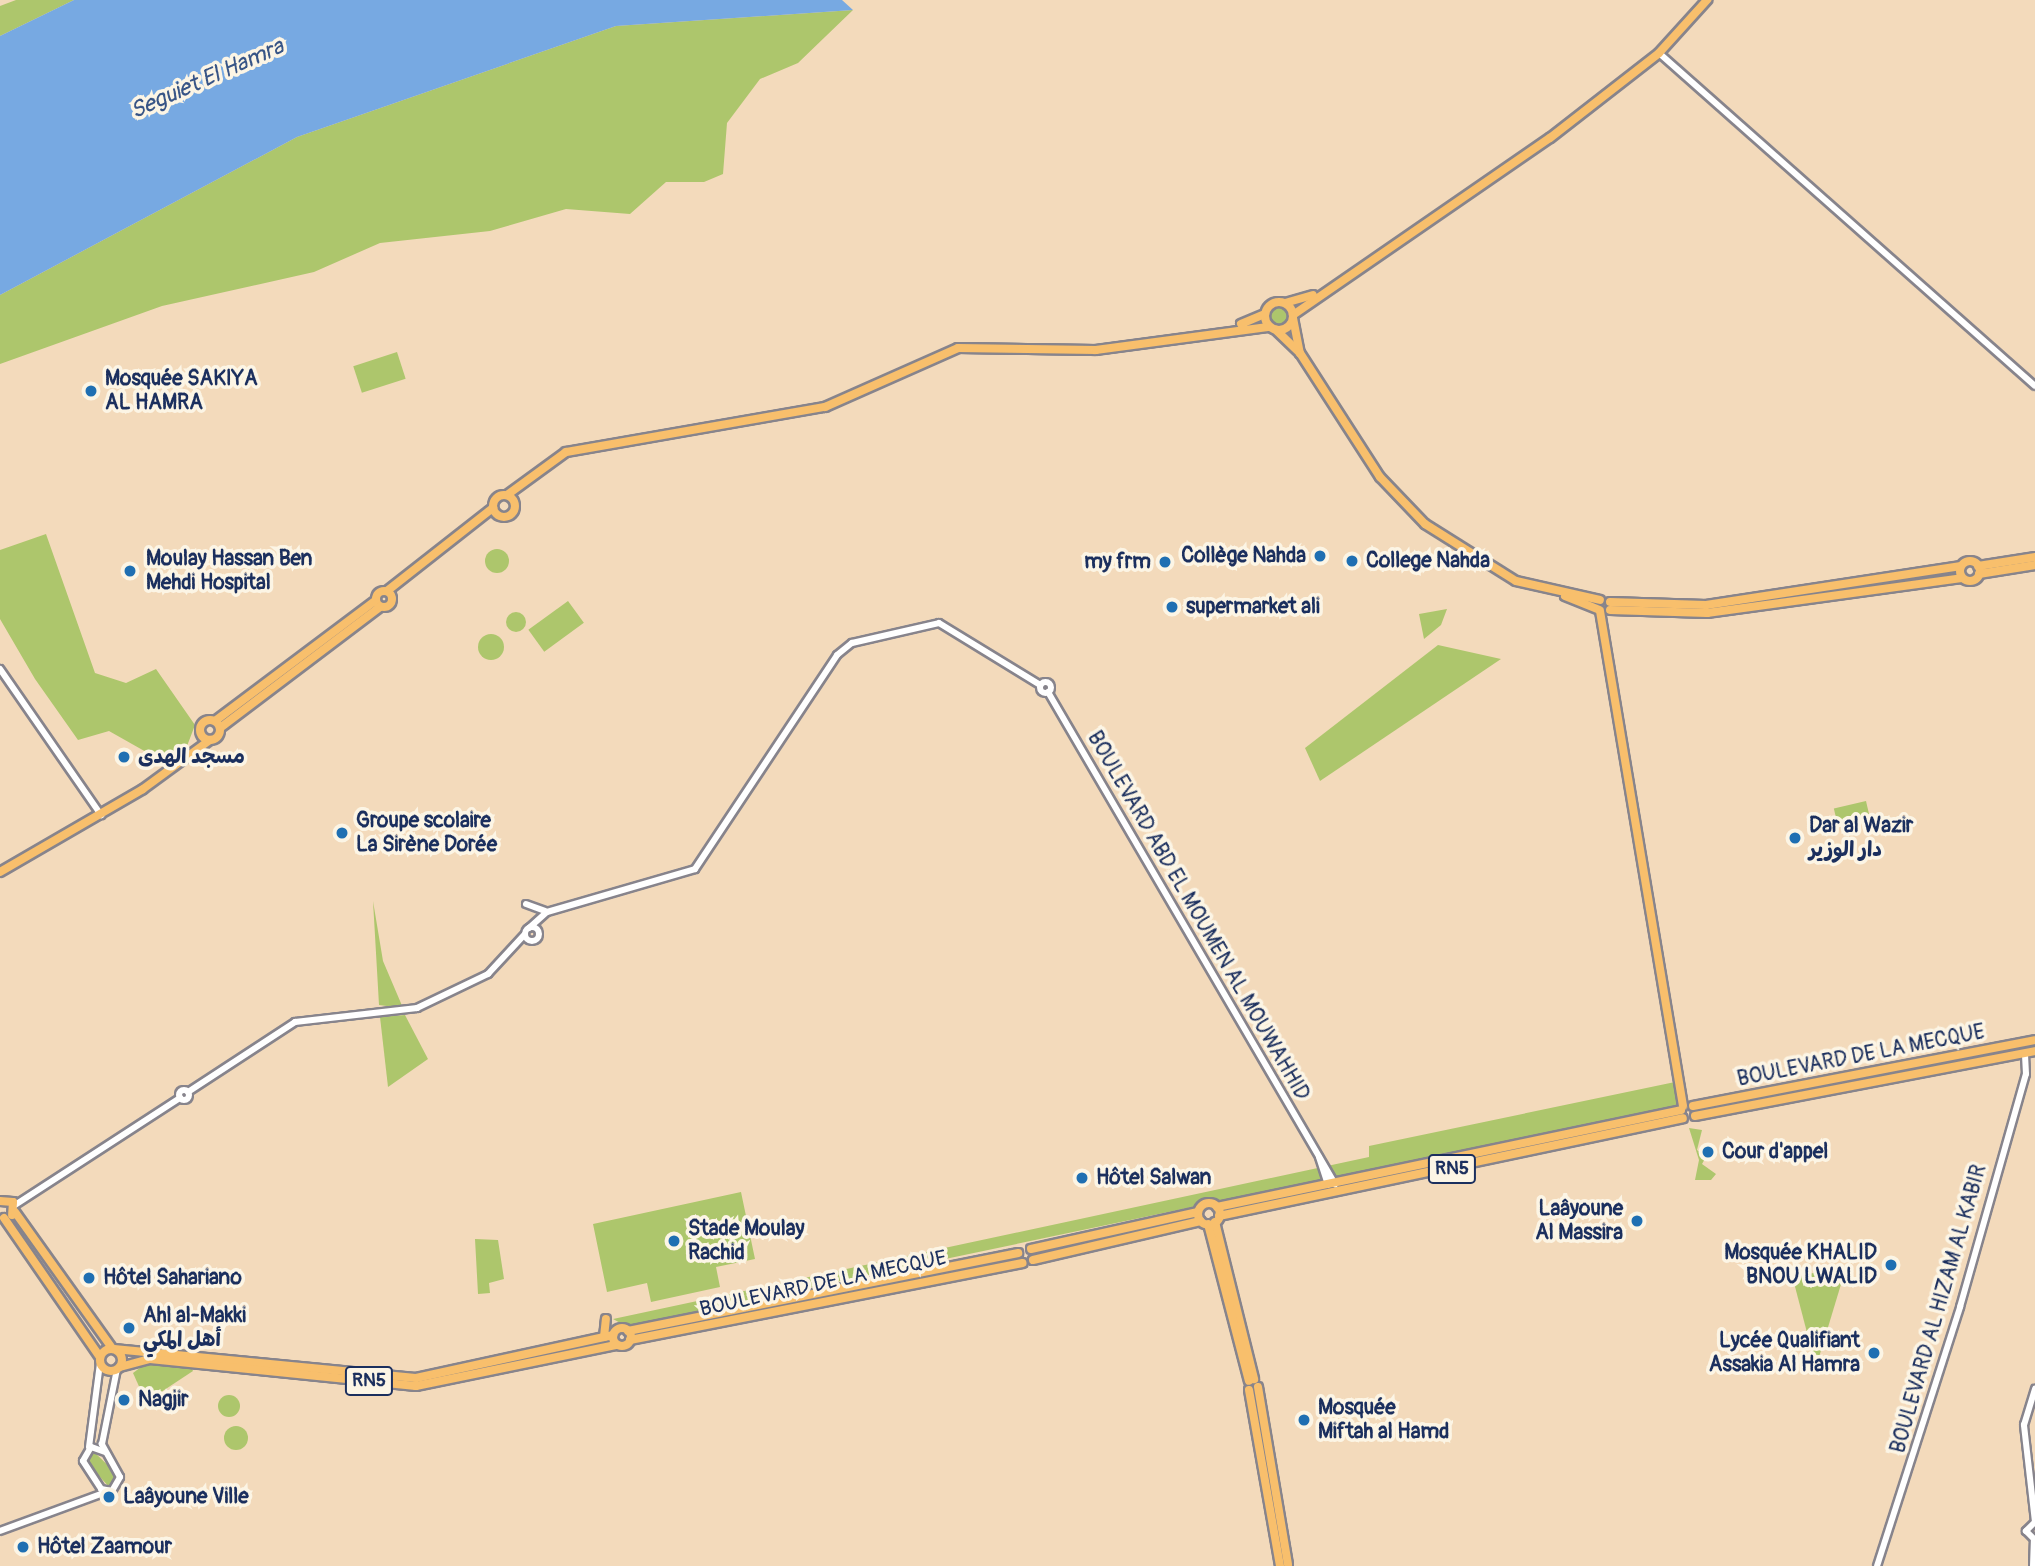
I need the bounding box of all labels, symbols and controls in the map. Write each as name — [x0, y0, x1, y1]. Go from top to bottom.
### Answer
water label: Seguiet El Hamra — [126, 33, 288, 125]
place label: Mosquée SAKIYA AL HAMRA — [105, 366, 258, 416]
marker: Mosquée SAKIYA AL HAMRA — [83, 383, 99, 399]
place label: Collège Nahda — [1181, 543, 1306, 569]
place label: Moulay Hassan Ben Mehdi Hospital — [146, 546, 312, 596]
marker: Collège Nahda — [1312, 548, 1328, 564]
place label: College Nahda — [1366, 548, 1490, 574]
place label: my frm — [1084, 549, 1151, 575]
marker: College Nahda — [1344, 553, 1360, 569]
marker: my frm — [1157, 554, 1173, 570]
marker: Moulay Hassan Ben Mehdi Hospital — [120, 561, 140, 581]
place label: supermarket ali — [1186, 594, 1320, 620]
marker: supermarket ali — [1164, 599, 1180, 615]
street label: BOULEVARD ABD EL MOUMEN AL MOUWAHHID — [1082, 727, 1314, 1105]
place label: مسجد الهدى — [138, 744, 245, 770]
marker: مسجد الهدى — [116, 749, 132, 765]
place label: Groupe scolaire La Sirène Dorée — [356, 808, 497, 858]
place label: Dar al Wazir دار الوزير — [1809, 813, 1913, 863]
marker: Groupe scolaire La Sirène Dorée — [334, 825, 350, 841]
marker: Dar al Wazir دار الوزير — [1787, 830, 1803, 846]
street label: BOULEVARD DE LA MECQUE — [1735, 1020, 1987, 1092]
place label: Cour d'appel — [1722, 1139, 1828, 1165]
marker: Cour d'appel — [1700, 1144, 1716, 1160]
road number: RN5 — [1428, 1154, 1476, 1184]
street label: BOULEVARD AL HIZAM AL KABIR — [1886, 1162, 1992, 1456]
place label: Hôtel Salwan — [1096, 1165, 1211, 1191]
marker: Hôtel Salwan — [1074, 1170, 1090, 1186]
place label: Laâyoune Al Massira — [1535, 1196, 1623, 1246]
marker: Laâyoune Al Massira — [1629, 1213, 1645, 1229]
place label: Stade Moulay Rachid — [688, 1216, 805, 1266]
marker: Stade Moulay Rachid — [666, 1233, 682, 1249]
place label: Mosquée KHALID BNOU LWALID — [1724, 1240, 1877, 1290]
street label: BOULEVARD DE LA MECQUE — [697, 1246, 949, 1322]
marker: Mosquée KHALID BNOU LWALID — [1883, 1257, 1899, 1273]
place label: Hôtel Sahariano — [103, 1265, 242, 1291]
marker: Hôtel Sahariano — [81, 1270, 97, 1286]
place label: Ahl al-Makki أهل المكي — [143, 1303, 246, 1353]
marker: Ahl al-Makki أهل المكي — [121, 1320, 137, 1336]
place label: Lycée Qualifiant Assakia Al Hamra — [1709, 1328, 1860, 1378]
marker: Lycée Qualifiant Assakia Al Hamra — [1866, 1345, 1882, 1361]
road number: RN5 — [344, 1366, 394, 1396]
place label: Nagjir — [138, 1387, 189, 1413]
marker: Nagjir — [116, 1392, 132, 1408]
place label: Mosquée Miftah al Hamd — [1318, 1395, 1449, 1445]
marker: Mosquée Miftah al Hamd — [1296, 1412, 1312, 1428]
place label: Laâyoune Ville — [123, 1484, 249, 1510]
marker: Laâyoune Ville — [101, 1489, 117, 1505]
place label: Hôtel Zaamour — [37, 1534, 172, 1560]
marker: Hôtel Zaamour — [15, 1539, 31, 1555]

